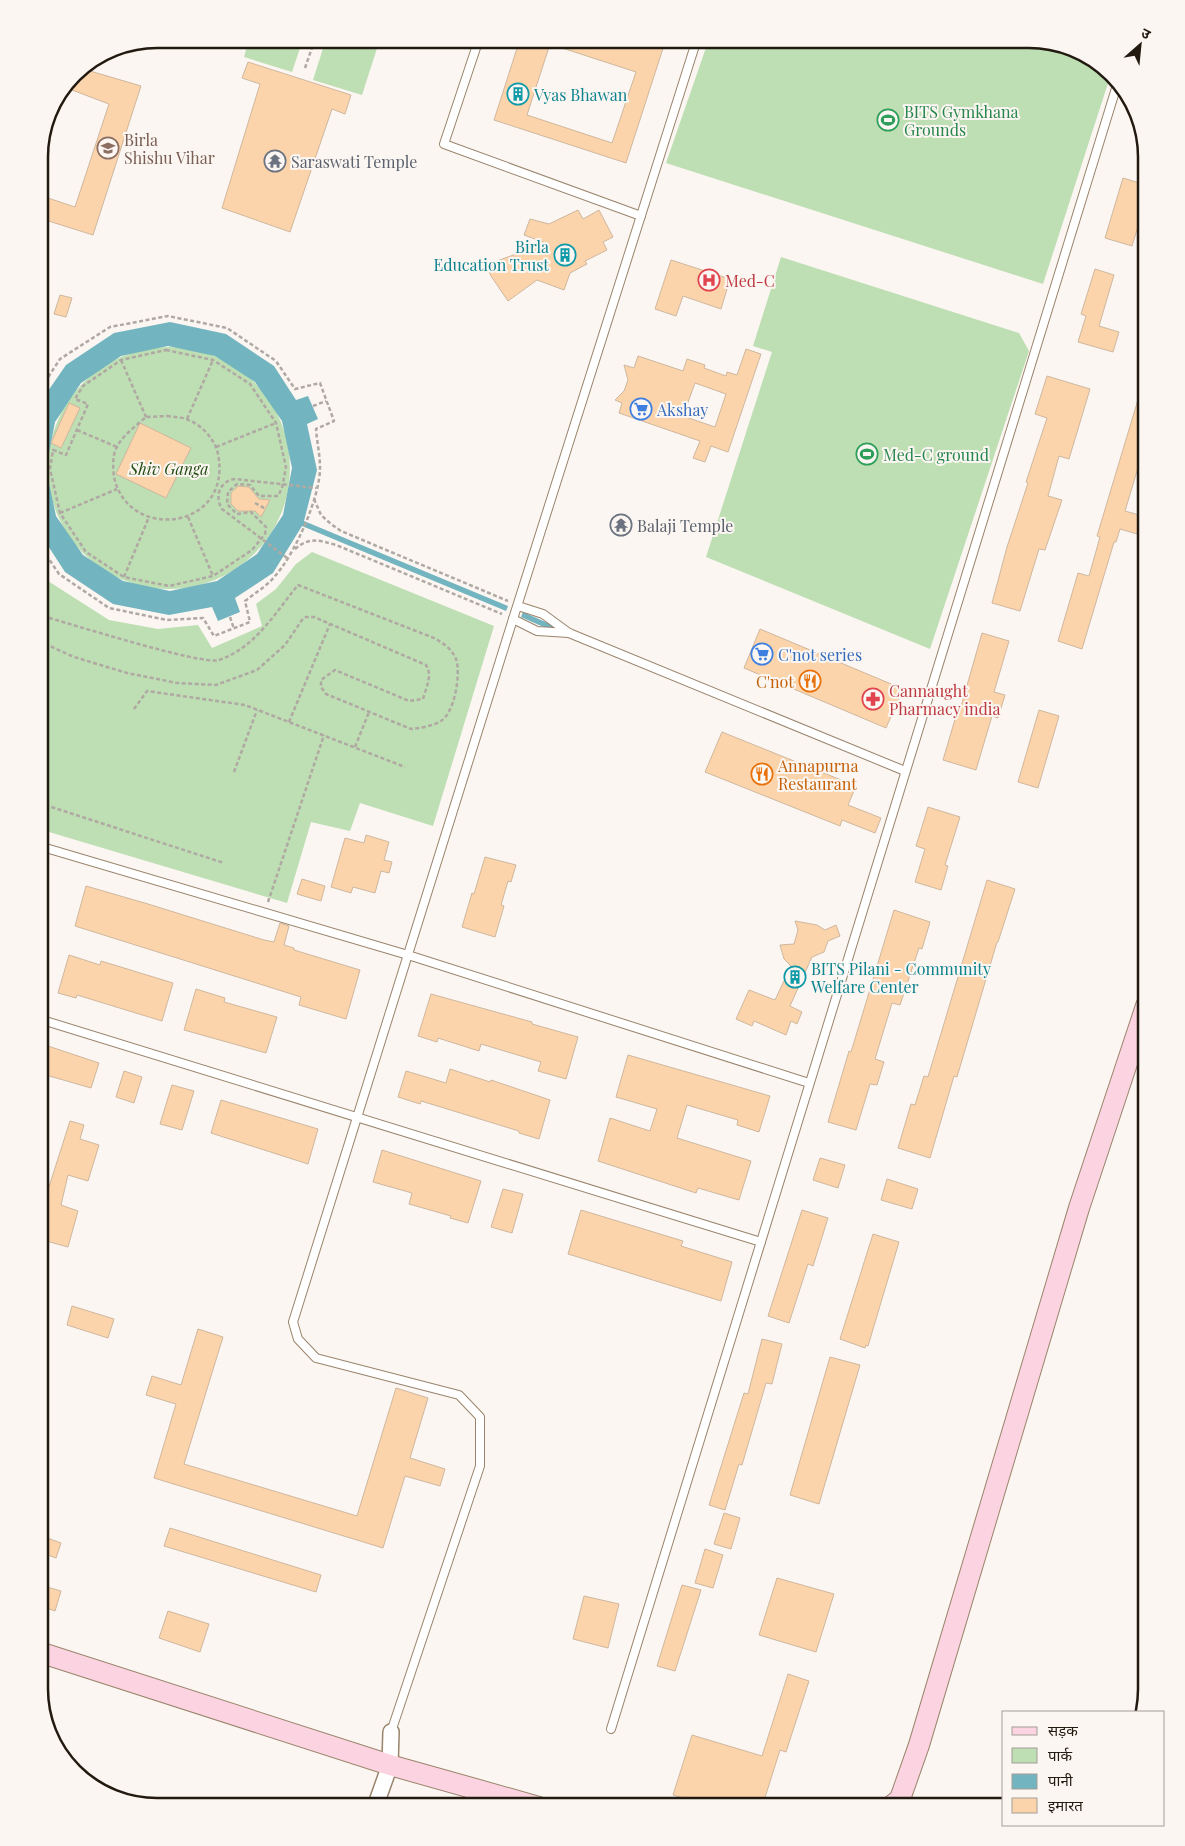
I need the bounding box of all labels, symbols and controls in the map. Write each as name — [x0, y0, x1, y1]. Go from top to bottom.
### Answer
north arrow — [1115, 20, 1165, 70]
text: उ — [1138, 23, 1155, 44]
building icon: Vyas Bhawan — [506, 82, 530, 106]
place label: Vyas Bhawan — [533, 84, 628, 105]
place label: BITS Gymkhana Grounds — [904, 101, 1019, 140]
sports icon: BITS Gymkhana Grounds — [876, 108, 900, 132]
place label: Birla Shishu Vihar — [124, 129, 215, 168]
school or university icon: Birla Shishu Vihar — [96, 136, 120, 160]
temple icon: Saraswati Temple — [263, 149, 287, 173]
place label: Saraswati Temple — [291, 151, 417, 172]
place label: Birla Education Trust — [433, 236, 549, 275]
building icon: Birla Education Trust — [553, 243, 577, 267]
hospital icon: Med-C — [697, 268, 721, 292]
place label: Med-C — [725, 270, 775, 291]
supermarket icon: Akshay — [629, 397, 653, 421]
place label: Akshay — [656, 399, 708, 420]
sports icon: Med-C ground — [855, 442, 879, 466]
place label: Med-C ground — [883, 444, 989, 465]
park label: Shiv Ganga — [128, 458, 209, 479]
temple icon: Balaji Temple — [609, 513, 633, 537]
place label: Balaji Temple — [637, 515, 733, 536]
supermarket icon: C'not series — [750, 642, 774, 666]
place label: C'not series — [778, 644, 862, 665]
restaurant icon: C'not — [798, 669, 822, 693]
place label: C'not — [756, 671, 794, 692]
place label: Cannaught Pharmacy india — [889, 680, 1001, 719]
pharmacy icon: Cannaught Pharmacy india — [861, 687, 885, 711]
place label: Annapurna Restaurant — [777, 755, 858, 794]
restaurant icon: Annapurna Restaurant — [750, 762, 774, 786]
place label: BITS Pilani - Community Welfare Center — [810, 958, 991, 997]
building icon: BITS Pilani - Community Welfare Center — [783, 965, 807, 989]
legend — [1002, 1711, 1165, 1826]
text: सड़क — [1048, 1720, 1078, 1740]
text: पार्क — [1048, 1745, 1072, 1765]
text: पानी — [1048, 1770, 1074, 1790]
text: इमारत — [1048, 1795, 1083, 1815]

